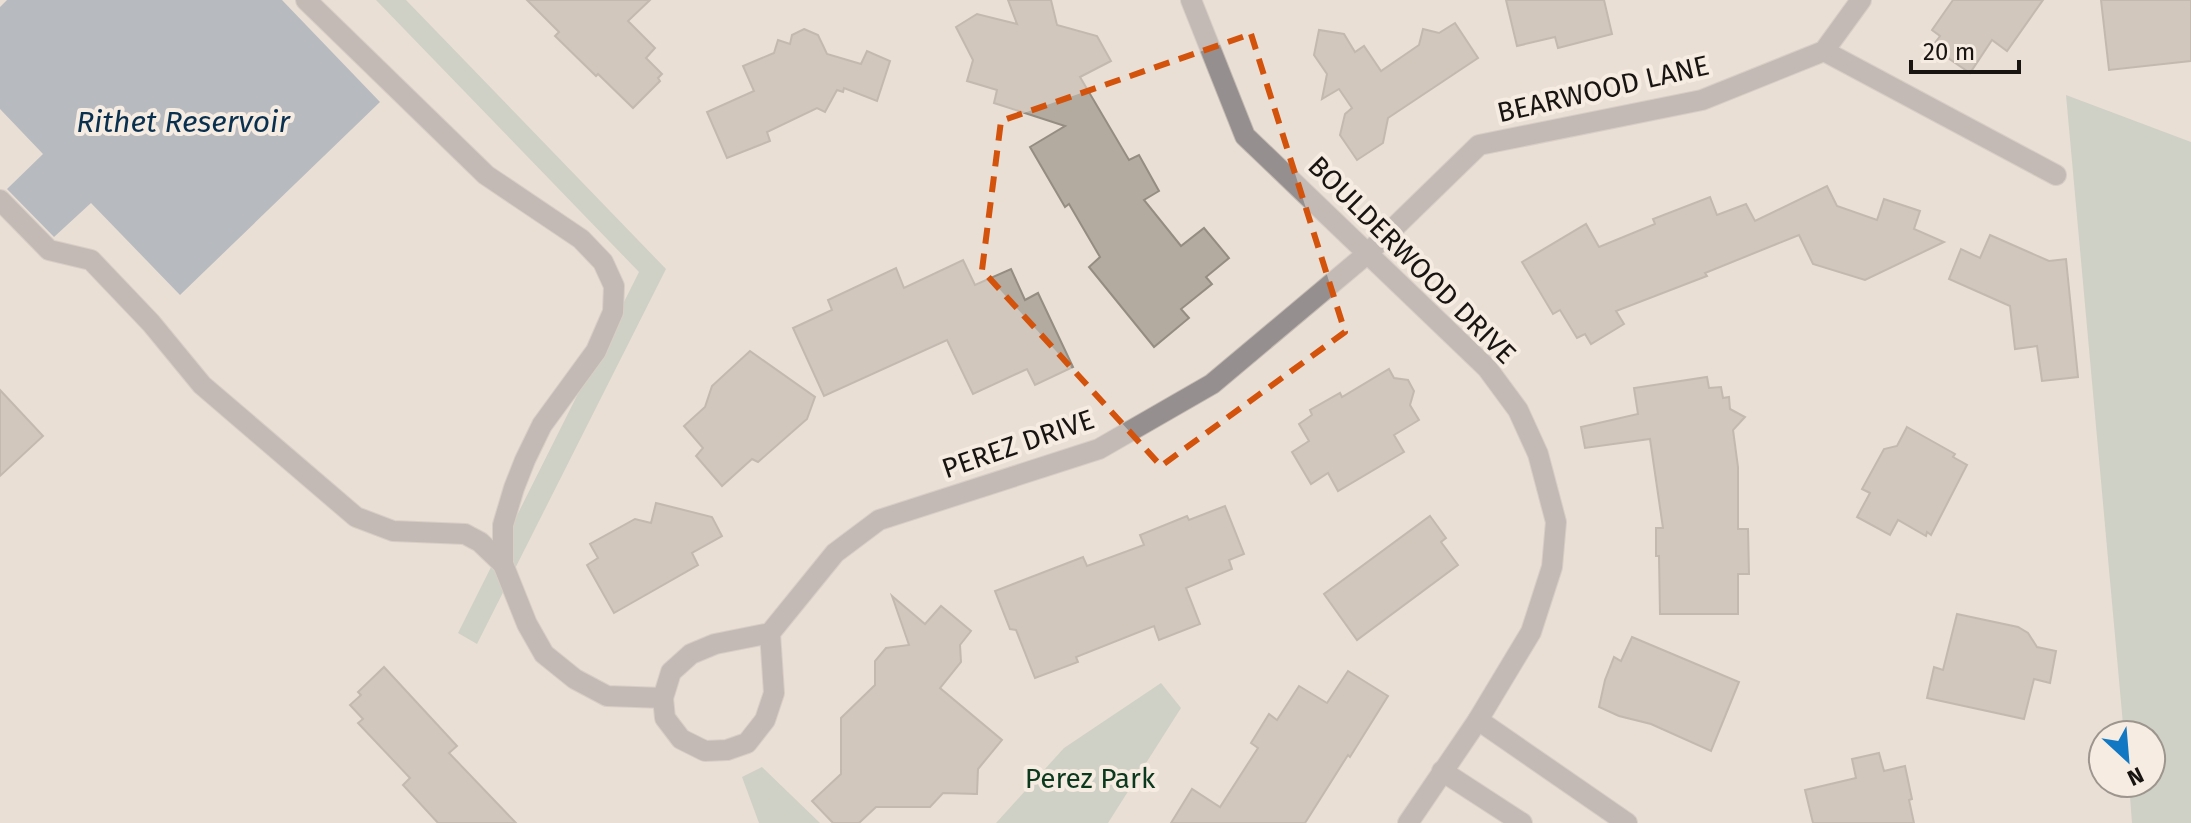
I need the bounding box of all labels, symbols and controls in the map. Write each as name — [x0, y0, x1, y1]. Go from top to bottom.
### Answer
scale bar — [1911, 24, 2019, 74]
text: 20 m — [1923, 38, 1975, 66]
street label: BEARWOOD LANE — [1494, 49, 1712, 129]
water label: Rithet Reservoir — [76, 104, 291, 140]
street label: BOULDERWOOD DRIVE — [1301, 149, 1523, 371]
street label: PEREZ DRIVE — [938, 403, 1098, 485]
north arrow — [2087, 719, 2167, 799]
text: N — [2123, 761, 2148, 792]
park label: Perez Park — [1025, 762, 1156, 795]

